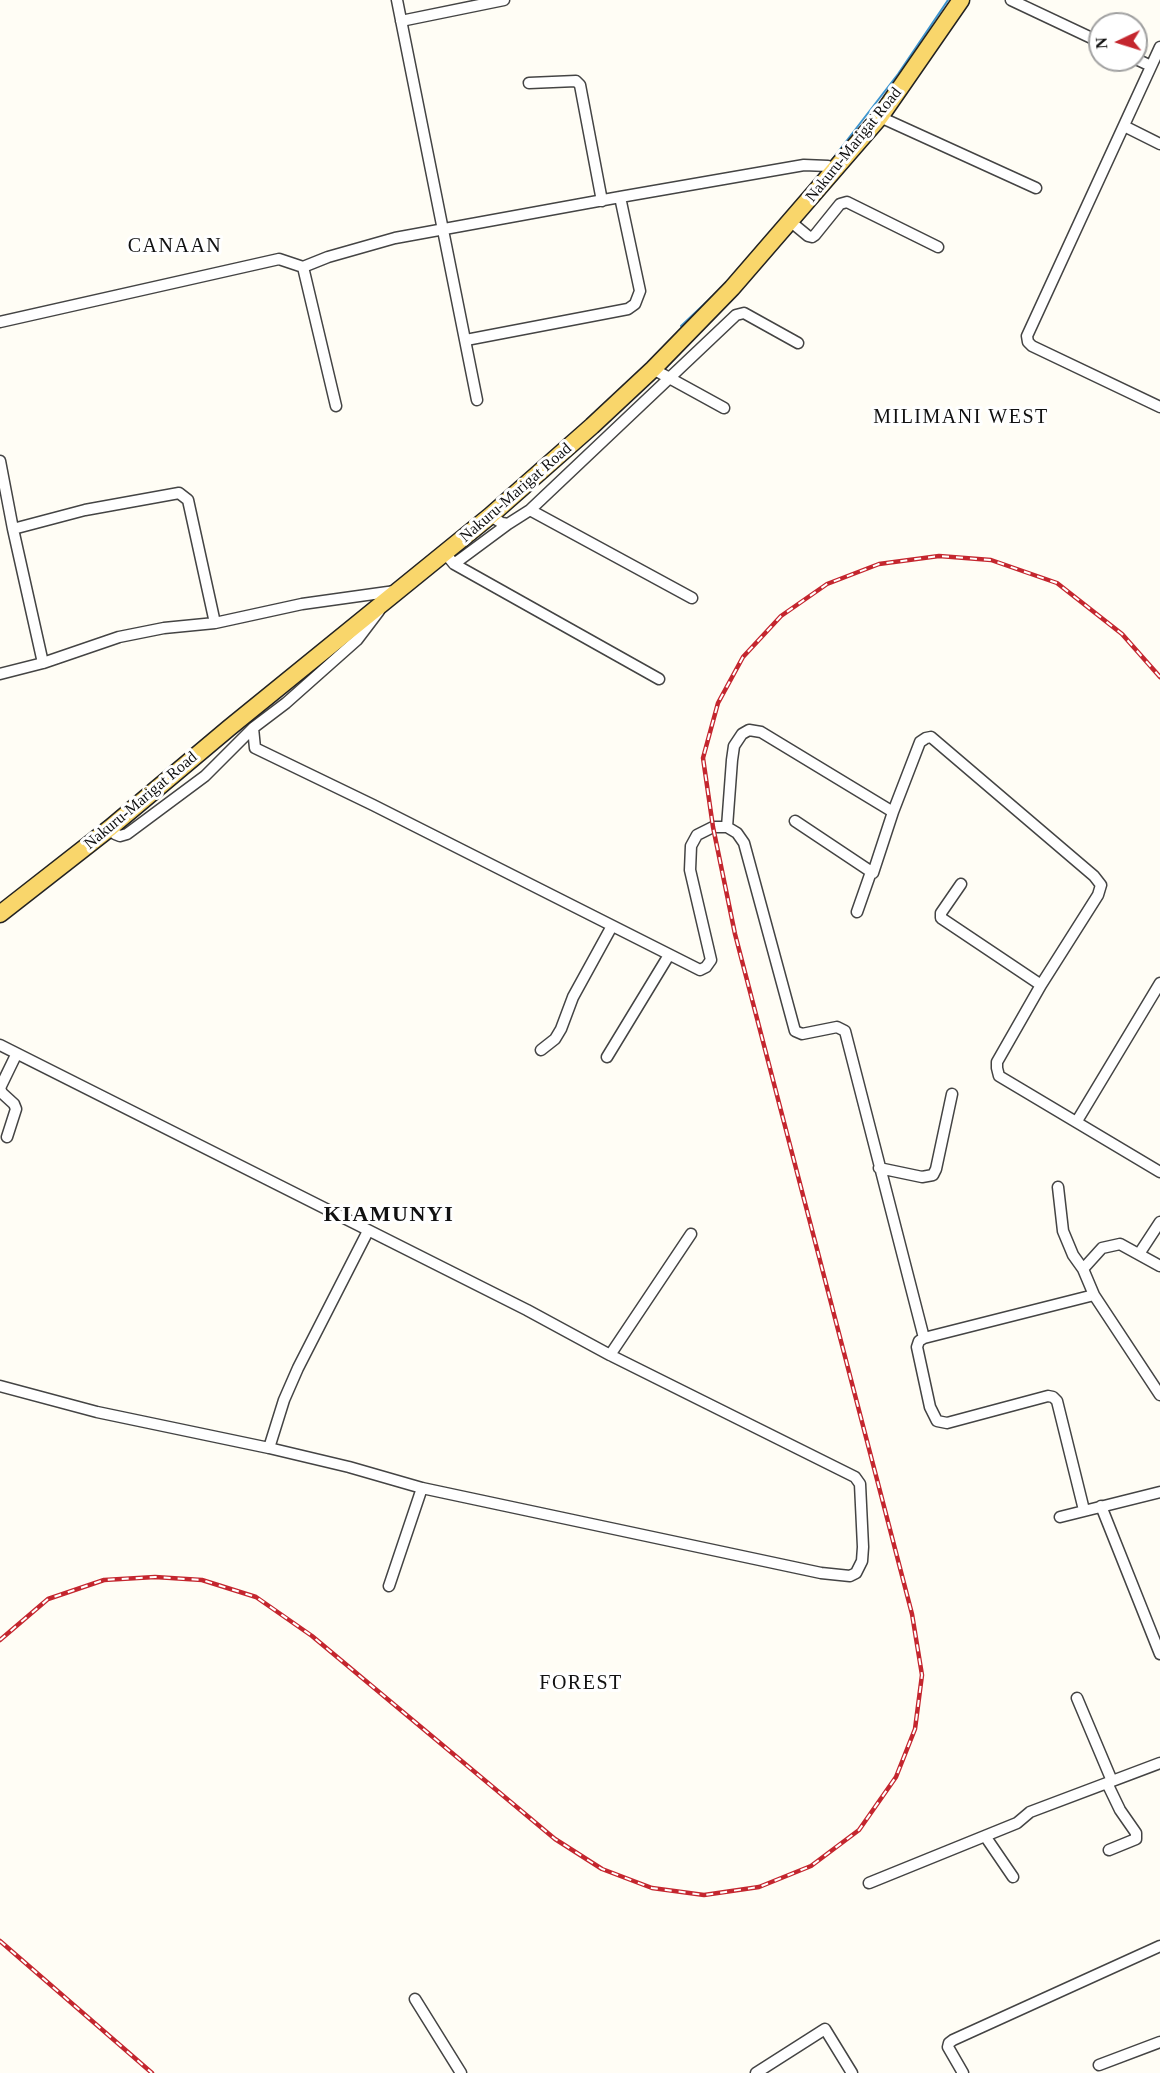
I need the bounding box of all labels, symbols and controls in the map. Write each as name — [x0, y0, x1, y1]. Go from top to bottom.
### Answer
north arrow — [1088, 12, 1148, 72]
text: N — [1093, 37, 1110, 50]
street label: Nakuru-Marigat Road — [802, 84, 906, 206]
district label: CANAAN — [128, 235, 222, 259]
district label: MILIMANI WEST — [873, 406, 1049, 430]
street label: Nakuru-Marigat Road — [456, 439, 576, 547]
street label: Nakuru-Marigat Road — [81, 748, 201, 854]
district label: KIAMUNYI — [324, 1202, 454, 1228]
district label: FOREST — [539, 1672, 623, 1696]

